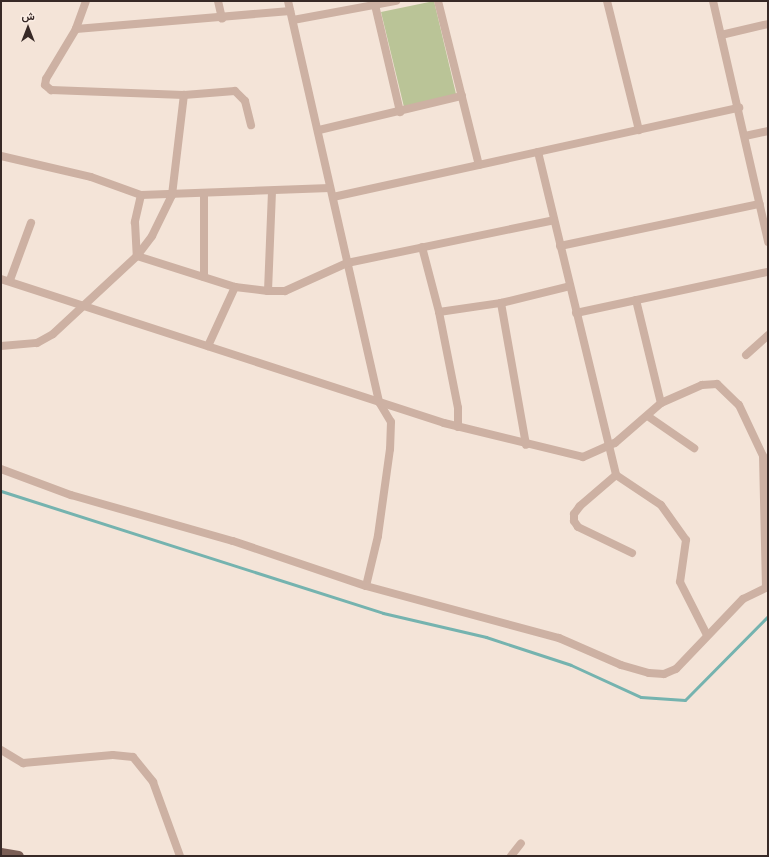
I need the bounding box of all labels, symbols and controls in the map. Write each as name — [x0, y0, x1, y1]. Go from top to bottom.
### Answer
north arrow — [8, 8, 48, 48]
text: ش — [21, 10, 35, 22]

